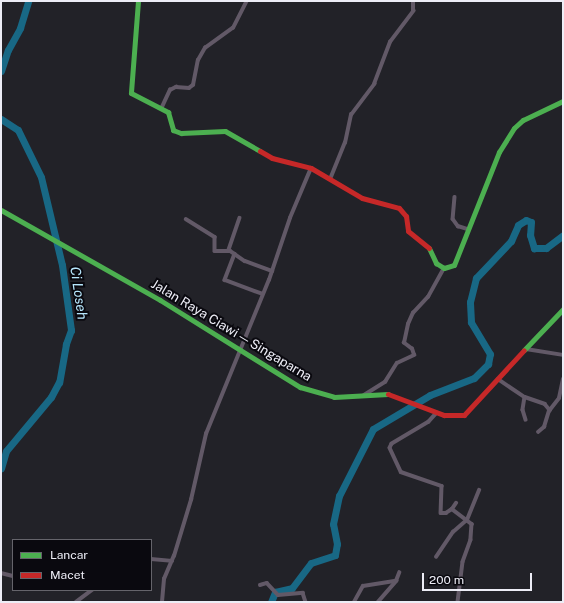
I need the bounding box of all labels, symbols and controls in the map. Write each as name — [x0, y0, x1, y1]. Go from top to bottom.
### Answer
water label: Ci Loseh — [67, 265, 91, 321]
street label: Jalan Raya Ciawi — Singaparna — [146, 276, 316, 386]
legend — [12, 539, 152, 591]
text: Lancar — [50, 548, 88, 562]
scale bar — [424, 565, 534, 591]
text: Macet — [50, 568, 85, 582]
text: 200 m — [429, 573, 464, 587]

